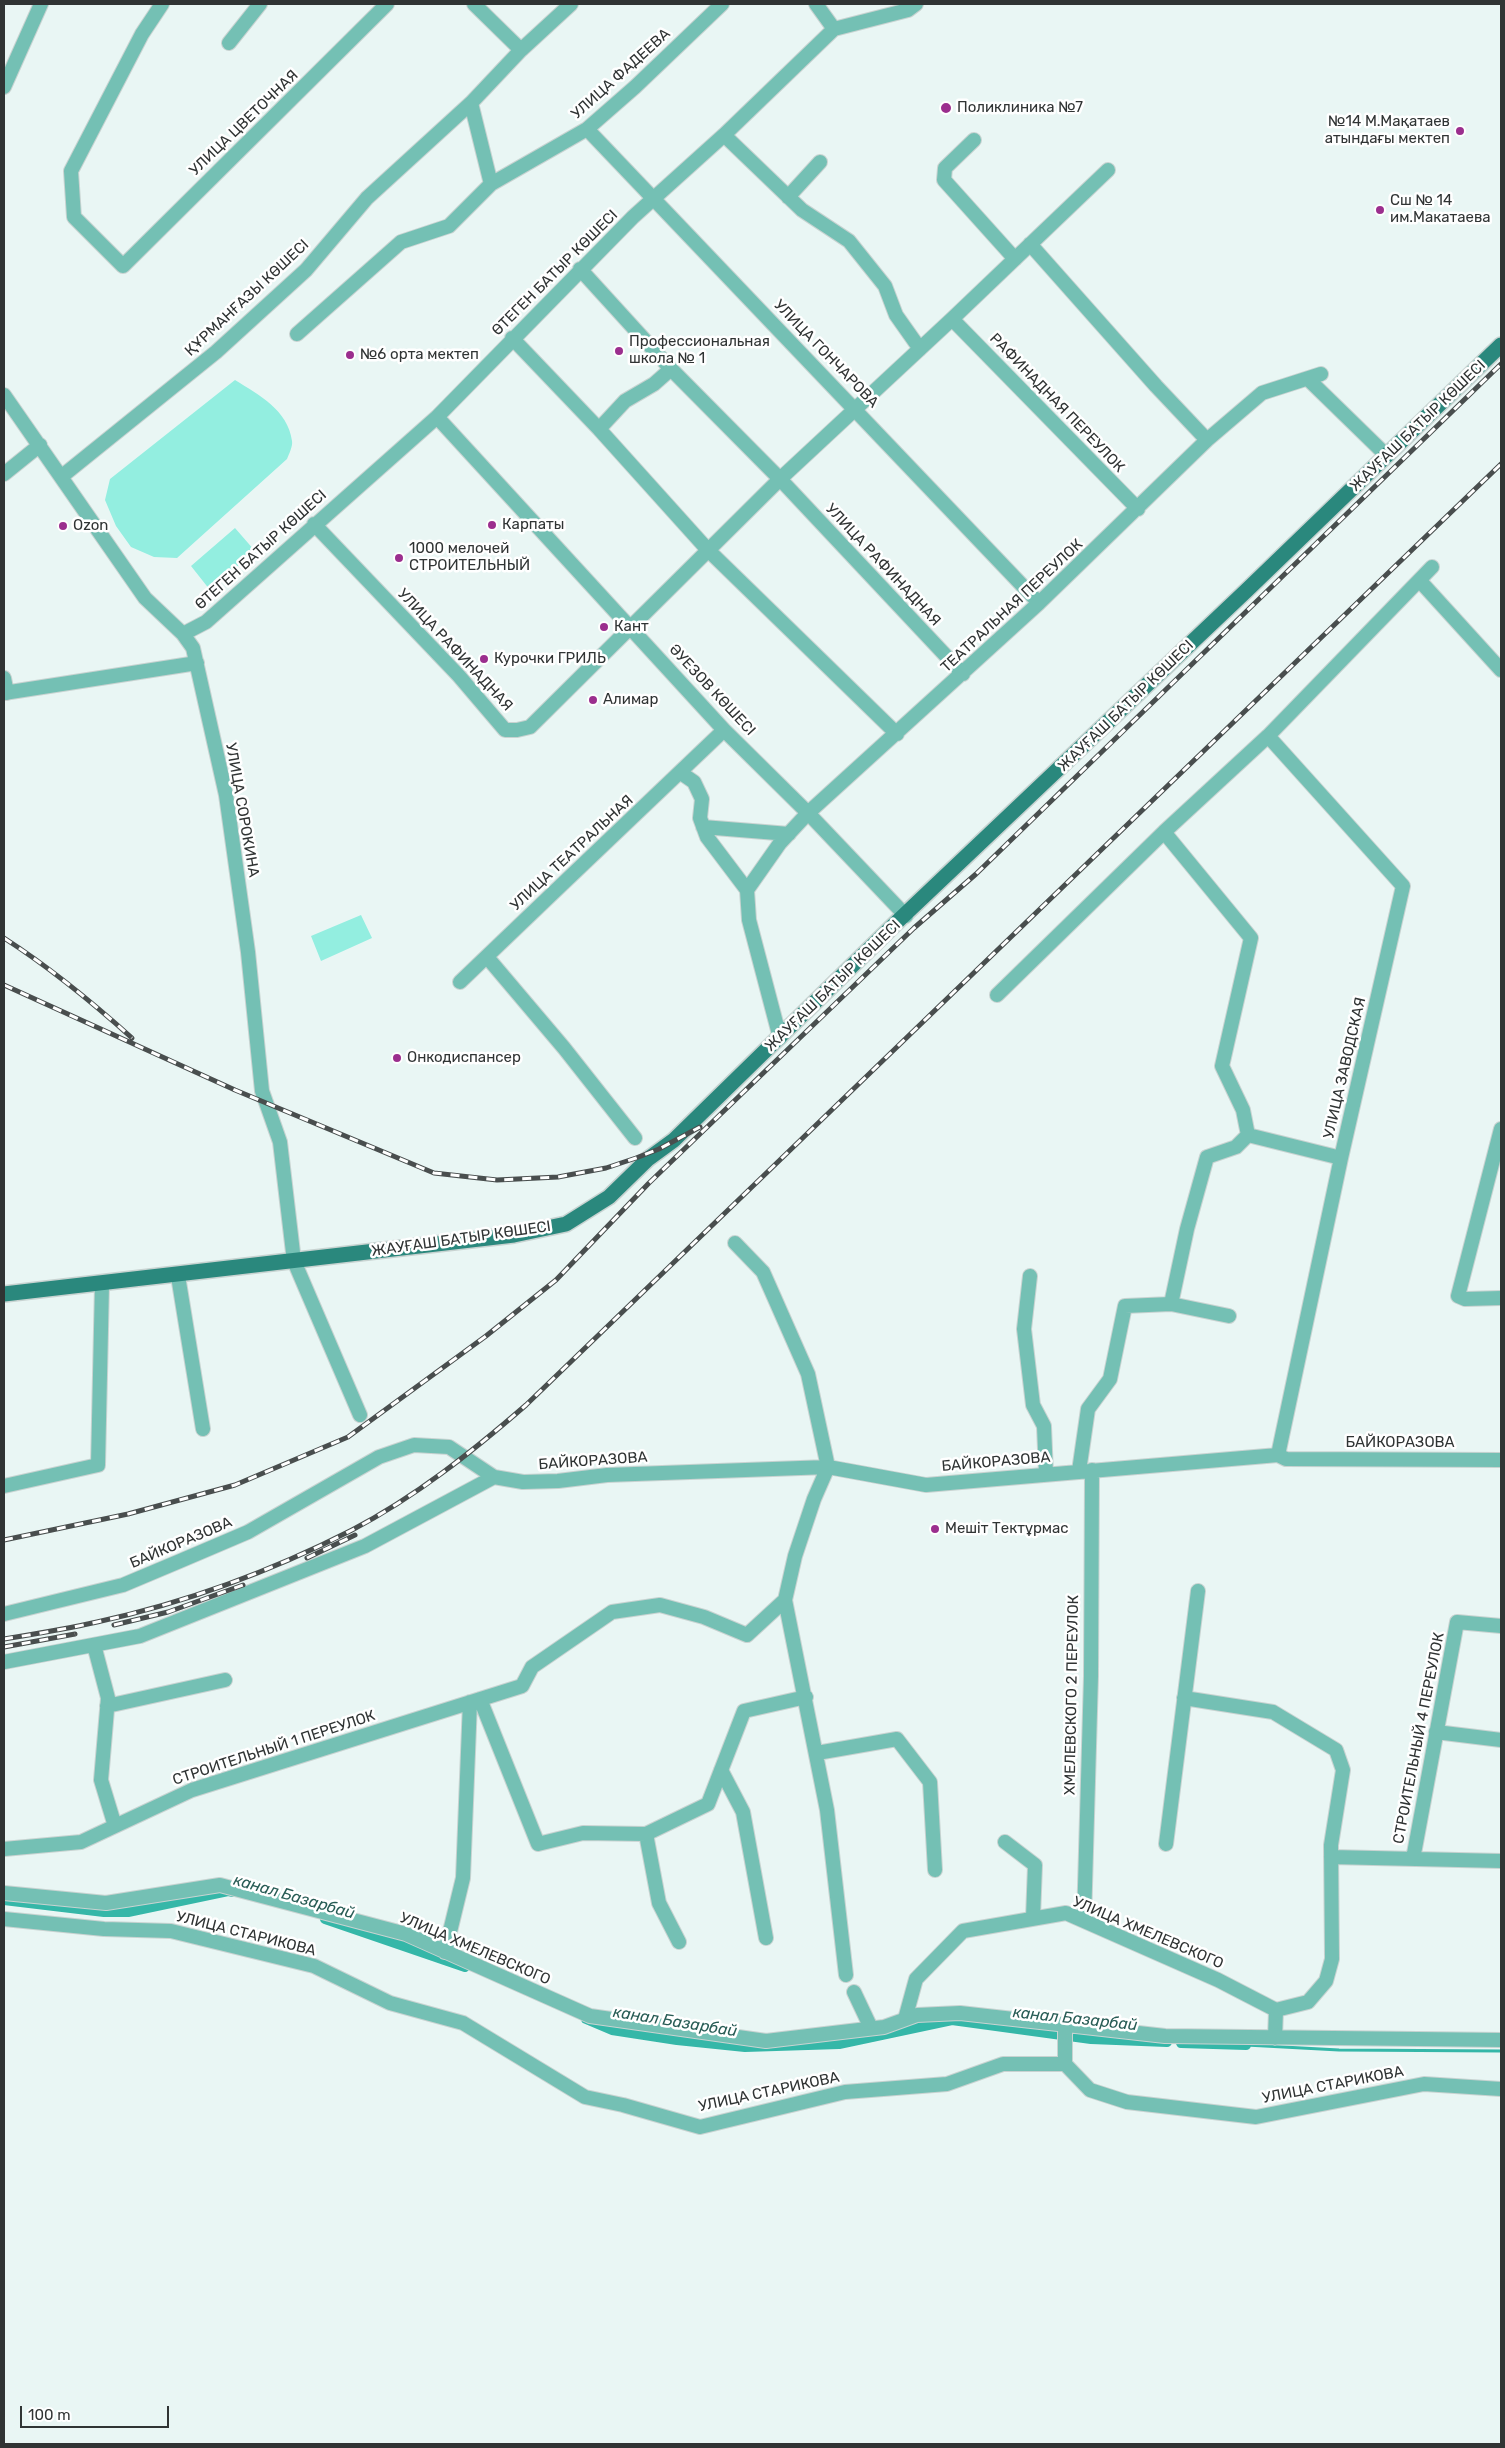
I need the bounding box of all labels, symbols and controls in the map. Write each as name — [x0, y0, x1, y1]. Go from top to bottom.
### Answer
street label: УЛИЦА ФАДЕЕВА — [568, 25, 674, 123]
street label: УЛИЦА ЦВЕТОЧНАЯ — [186, 66, 302, 180]
place label: Поликлиника №7 — [957, 99, 1083, 117]
marker: Поликлиника №7 — [939, 101, 953, 115]
place label: №14 М.Мақатаев атындағы мектеп — [1325, 113, 1450, 148]
marker: №14 М.Мақатаев атындағы мектеп — [1454, 125, 1466, 137]
place label: Сш № 14 им.Макатаева — [1390, 192, 1491, 227]
marker: Сш № 14 им.Макатаева — [1374, 204, 1386, 216]
street label: ӨТЕГЕН БАТЫР КӨШЕСІ — [488, 206, 622, 340]
street label: ҚҰРМАНҒАЗЫ КӨШЕСІ — [181, 236, 313, 360]
street label: УЛИЦА ГОНЧАРОВА — [770, 296, 882, 412]
street label: РАФИНАДНАЯ ПЕРЕУЛОК — [986, 330, 1128, 476]
place label: Профессиональная школа № 1 — [629, 333, 770, 368]
marker: Профессиональная школа № 1 — [613, 345, 625, 357]
place label: №6 орта мектеп — [360, 346, 479, 364]
marker: №6 орта мектеп — [344, 349, 356, 361]
street label: ЖАУҒАШ БАТЫР КӨШЕСІ — [1347, 357, 1489, 495]
street label: ӨТЕГЕН БАТЫР КӨШЕСІ — [192, 486, 330, 614]
street label: УЛИЦА РАФИНАДНАЯ — [822, 500, 944, 630]
place label: Карпаты — [502, 516, 564, 534]
place label: Ozon — [73, 517, 108, 535]
marker: Карпаты — [486, 519, 498, 531]
marker: Ozon — [57, 520, 69, 532]
street label: ТЕАТРАЛЬНАЯ ПЕРЕУЛОК — [937, 536, 1087, 676]
place label: 1000 мелочей СТРОИТЕЛЬНЫЙ — [409, 540, 530, 575]
marker: 1000 мелочей СТРОИТЕЛЬНЫЙ — [393, 552, 405, 564]
street label: УЛИЦА РАФИНАДНАЯ — [394, 585, 516, 715]
place label: Кант — [614, 618, 649, 636]
marker: Кант — [598, 621, 610, 633]
street label: ЖАУҒАШ БАТЫР КӨШЕСІ — [1055, 637, 1197, 775]
street label: ӘУЕЗОВ КӨШЕСІ — [665, 641, 759, 739]
place label: Курочки ГРИЛЬ — [494, 650, 606, 668]
marker: Курочки ГРИЛЬ — [478, 653, 490, 665]
place label: Алимар — [603, 691, 658, 709]
marker: Алимар — [587, 694, 599, 706]
street label: УЛИЦА СОРОКИНА — [221, 741, 263, 879]
street label: УЛИЦА ТЕАТРАЛЬНАЯ — [507, 791, 637, 915]
street label: ЖАУҒАШ БАТЫР КӨШЕСІ — [762, 917, 904, 1055]
street label: УЛИЦА ЗАВОДСКАЯ — [1320, 996, 1370, 1140]
place label: Онкодиспансер — [407, 1049, 521, 1067]
marker: Онкодиспансер — [391, 1052, 403, 1064]
street label: ЖАУҒАШ БАТЫР КӨШЕСІ — [370, 1217, 552, 1261]
street label: БАЙКОРАЗОВА — [1345, 1434, 1455, 1452]
street label: БАЙКОРАЗОВА — [538, 1448, 648, 1474]
street label: БАЙКОРАЗОВА — [941, 1448, 1051, 1476]
street label: БАЙКОРАЗОВА — [127, 1513, 235, 1573]
place label: Мешіт Тектұрмас — [945, 1520, 1069, 1538]
marker: Мешіт Тектұрмас — [929, 1523, 941, 1535]
street label: ХМЕЛЕВСКОГО 2 ПЕРЕУЛОК — [1061, 1595, 1083, 1795]
street label: СТРОИТЕЛЬНЫЙ 4 ПЕРЕУЛОК — [1390, 1631, 1448, 1845]
street label: СТРОИТЕЛЬНЫЙ 1 ПЕРЕУЛОК — [170, 1707, 378, 1789]
water label: канал Базарбай — [231, 1870, 357, 1924]
street label: УЛИЦА ХМЕЛЕВСКОГО — [1070, 1893, 1226, 1973]
street label: УЛИЦА СТАРИКОВА — [174, 1908, 318, 1960]
street label: УЛИЦА ХМЕЛЕВСКОГО — [397, 1909, 553, 1989]
water label: канал Базарбай — [612, 2003, 738, 2041]
water label: канал Базарбай — [1012, 2003, 1138, 2035]
street label: УЛИЦА СТАРИКОВА — [1261, 2062, 1405, 2108]
street label: УЛИЦА СТАРИКОВА — [697, 2068, 841, 2116]
scale bar — [22, 2396, 171, 2428]
text: 100 m — [28, 2406, 70, 2424]

